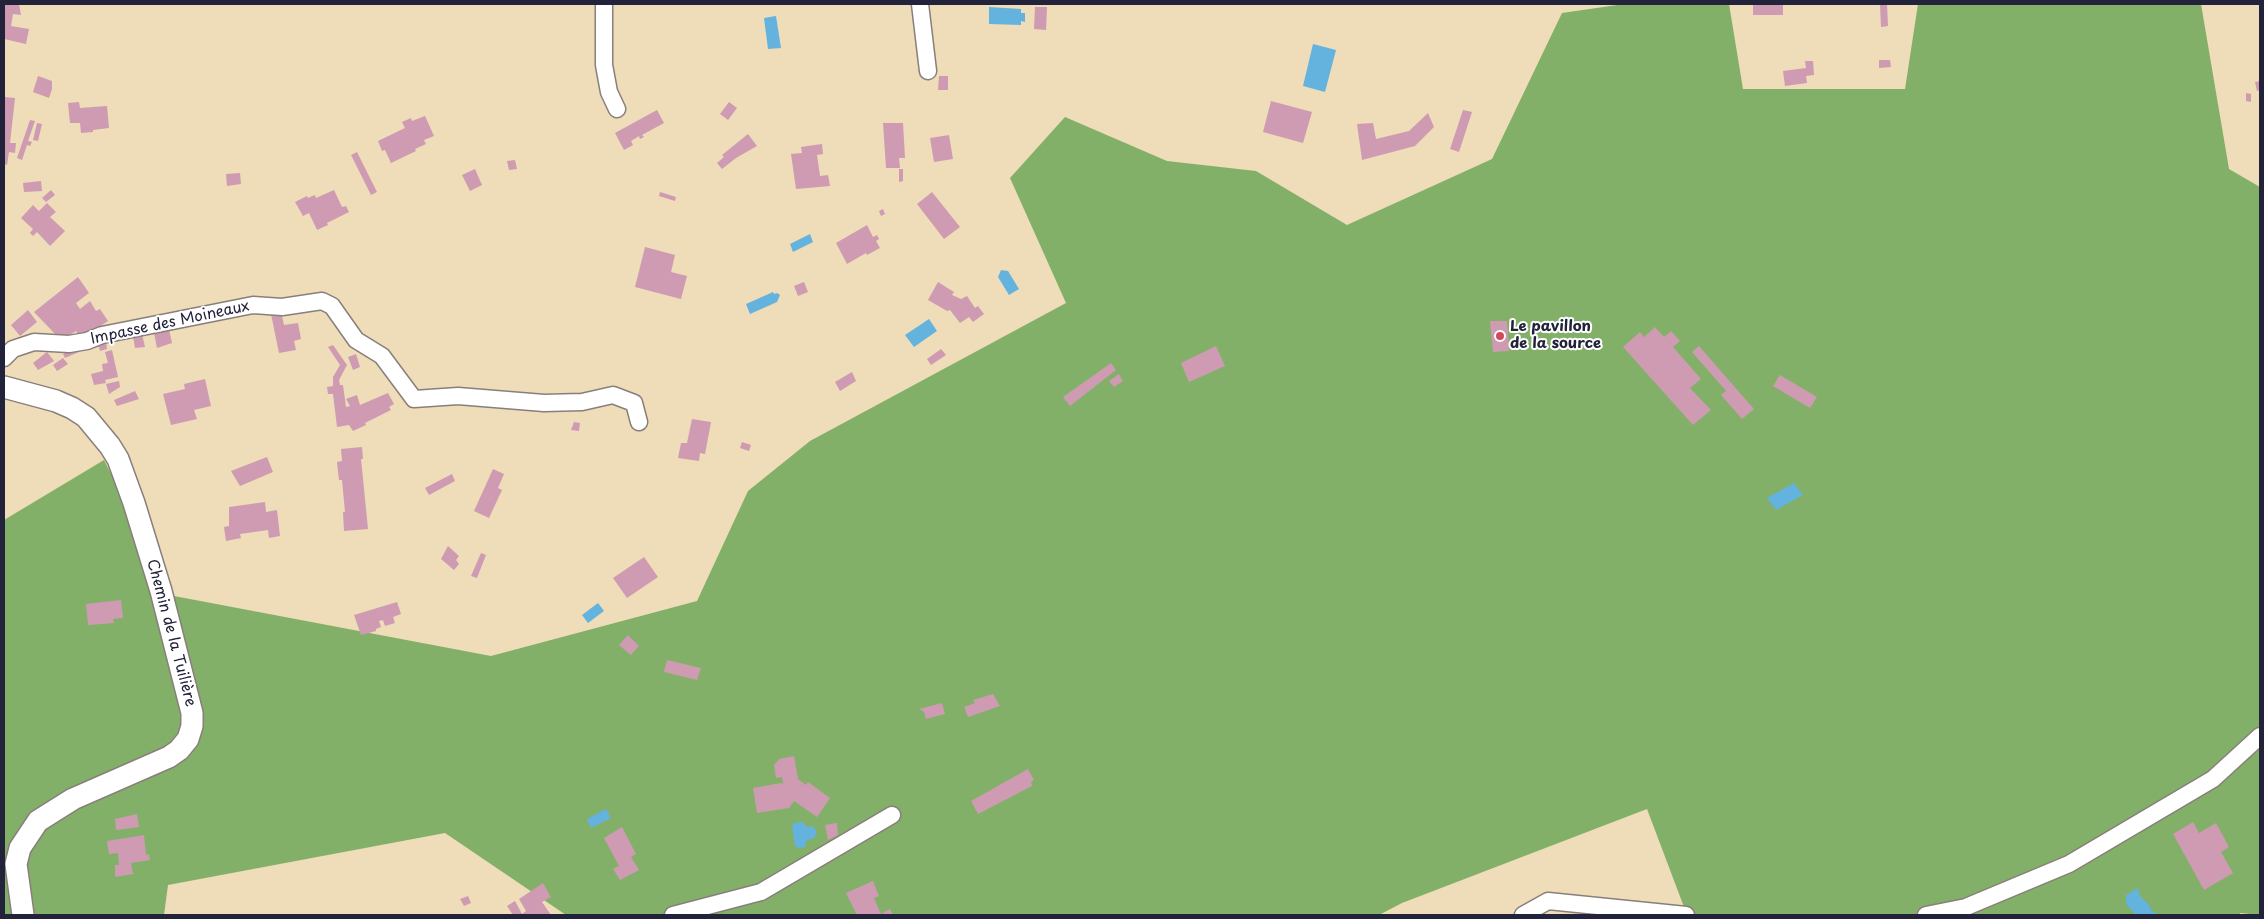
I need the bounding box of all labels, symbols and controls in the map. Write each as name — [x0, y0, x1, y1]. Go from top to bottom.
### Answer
street label: Impasse des Moineaux — [89, 297, 251, 349]
place label: Le pavillon de la source — [1510, 318, 1601, 353]
marker: Le pavillon de la source — [1494, 330, 1506, 342]
street label: Chemin de la Tuilière — [143, 557, 199, 709]

